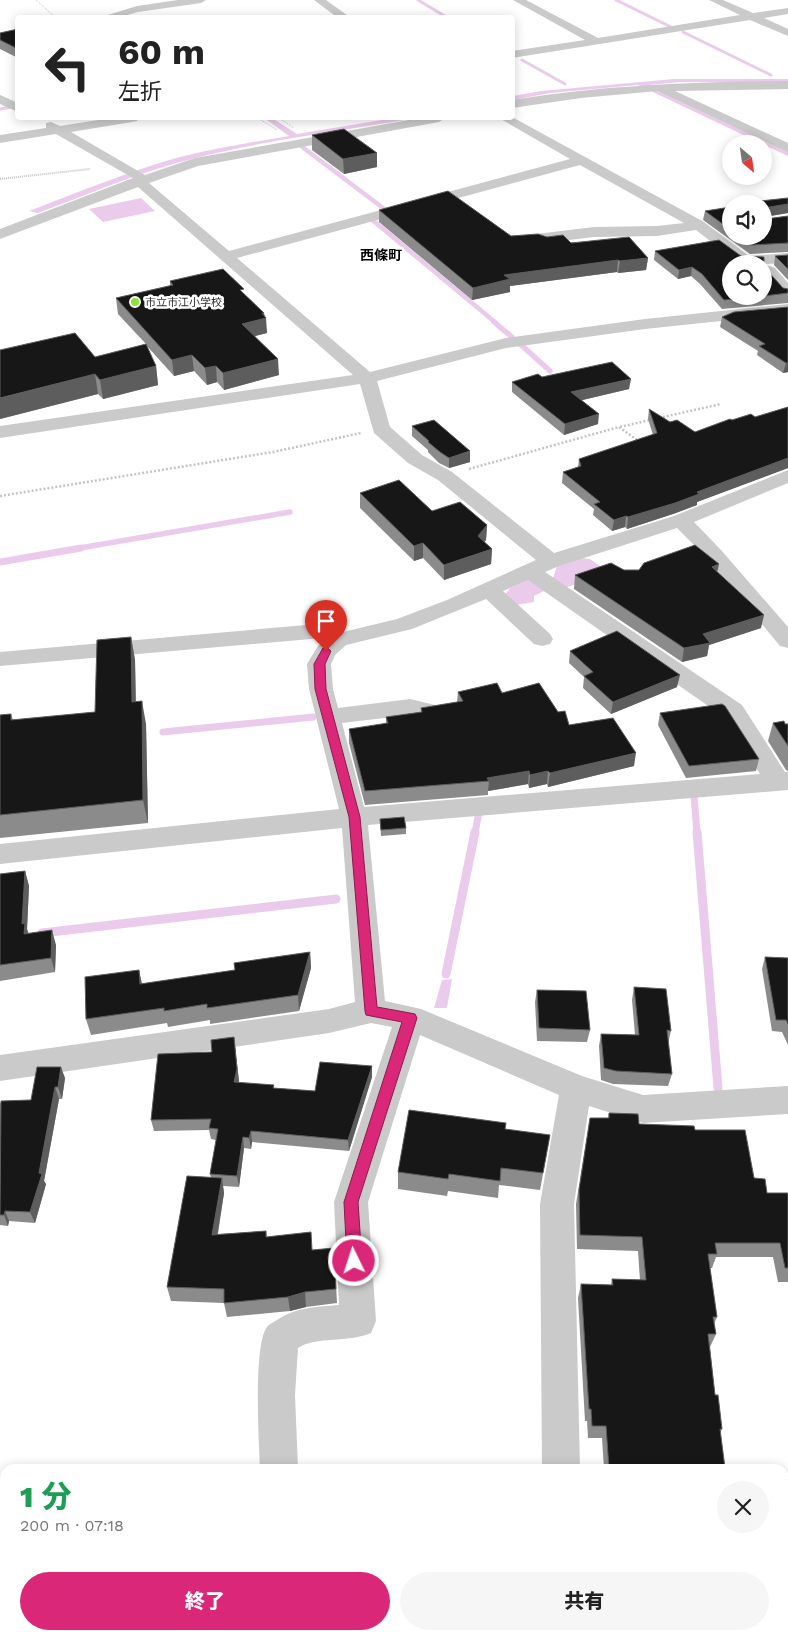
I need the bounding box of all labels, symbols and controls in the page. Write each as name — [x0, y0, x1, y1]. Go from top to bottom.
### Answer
text: 60 m — [118, 31, 205, 73]
icon: left — [35, 35, 100, 100]
text: 左折 — [118, 79, 162, 104]
north arrow — [722, 135, 772, 185]
map controls — [722, 135, 772, 305]
button: sound — [722, 195, 772, 245]
district label: 西條町 — [360, 247, 402, 263]
button: search — [722, 255, 772, 305]
marker: 市立市江小学校 — [129, 296, 141, 308]
place label: 市立市江小学校 — [145, 296, 222, 309]
pin — [305, 600, 347, 651]
icon: arrive — [312, 607, 340, 635]
position arrow — [327, 1234, 379, 1286]
text: 1 分 — [20, 1479, 71, 1514]
button: close — [717, 1481, 769, 1533]
text: 200 m · 07:18 — [20, 1516, 124, 1535]
button: 終了 — [20, 1572, 390, 1630]
button: 共有 — [400, 1572, 769, 1630]

